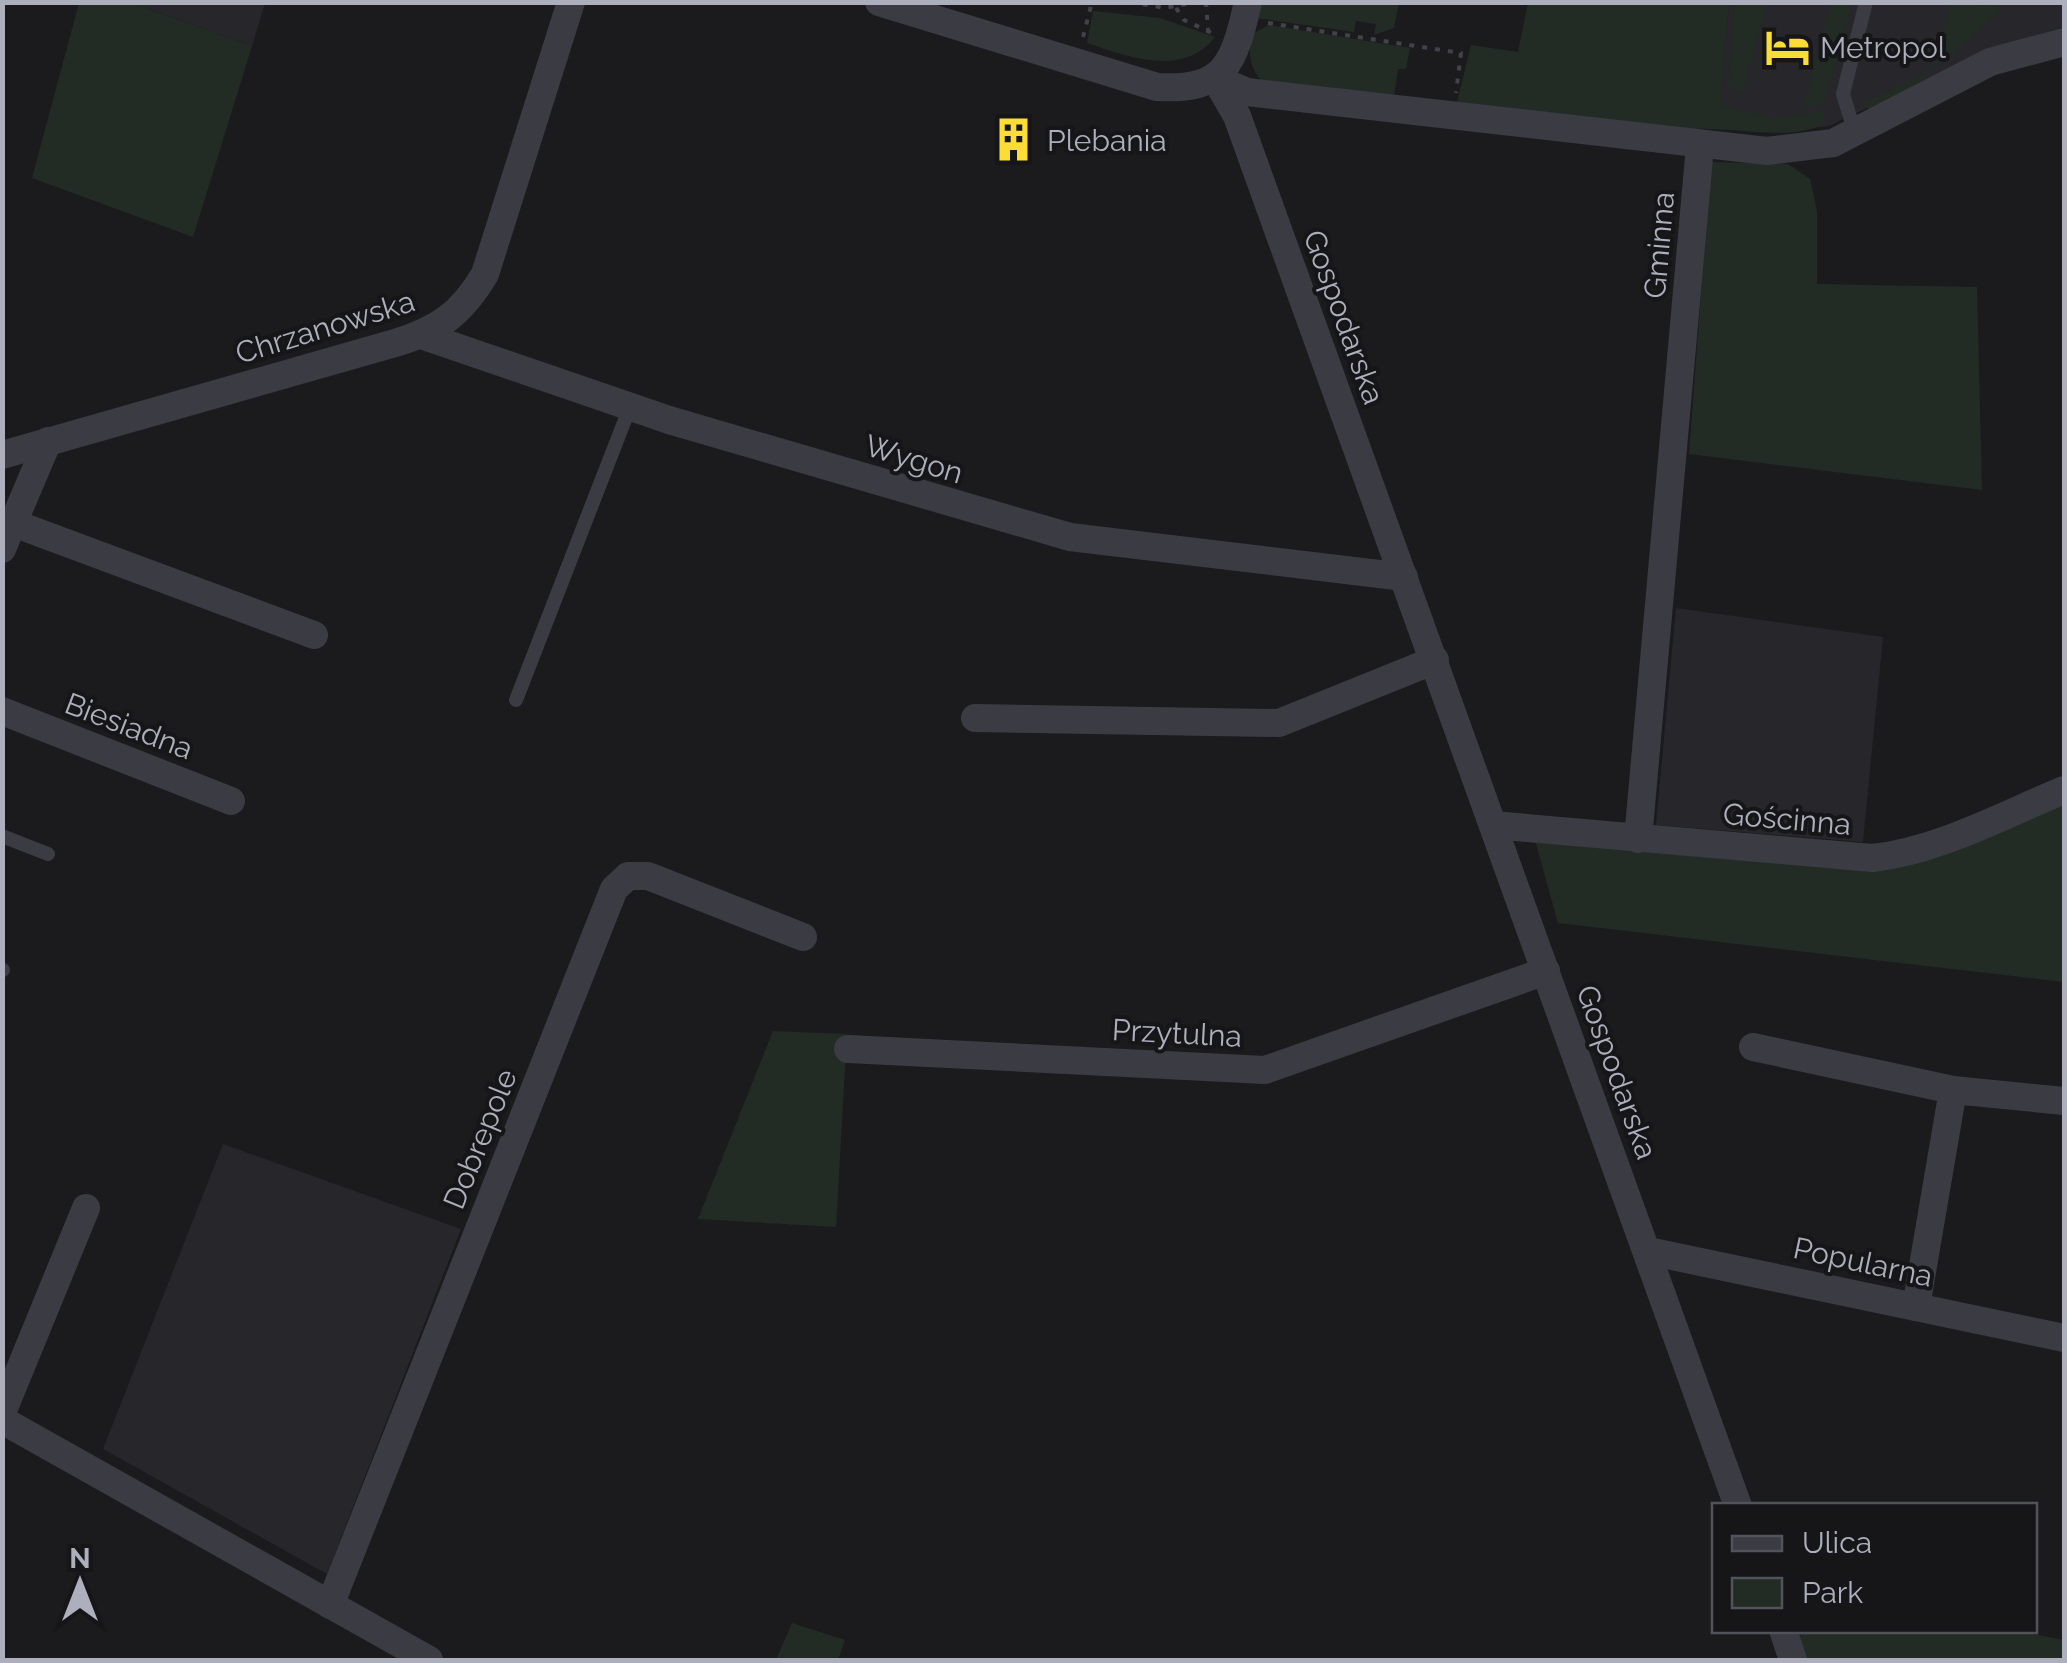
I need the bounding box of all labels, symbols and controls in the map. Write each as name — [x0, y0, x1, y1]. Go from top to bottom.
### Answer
hotel icon: Metropol — [1763, 23, 1811, 71]
place label: Metropol — [1820, 30, 1947, 65]
building icon: Plebania — [990, 116, 1038, 164]
place label: Plebania — [1047, 123, 1167, 158]
street label: Gminna — [1637, 190, 1681, 300]
street label: Gospodarska — [1296, 225, 1392, 409]
street label: Chrzanowska — [231, 283, 419, 371]
street label: Wygon — [861, 428, 967, 490]
street label: Biesiadna — [60, 686, 198, 766]
street label: Gościnna — [1722, 796, 1852, 842]
street label: Gospodarska — [1569, 980, 1665, 1164]
street label: Przytulna — [1111, 1012, 1243, 1054]
street label: Dobrepole — [436, 1064, 524, 1214]
street label: Popularna — [1790, 1230, 1936, 1294]
legend — [1712, 1503, 2037, 1633]
text: Ulica — [1802, 1525, 1872, 1560]
north arrow — [30, 1533, 130, 1633]
text: N — [69, 1542, 91, 1575]
text: Park — [1802, 1575, 1863, 1610]

